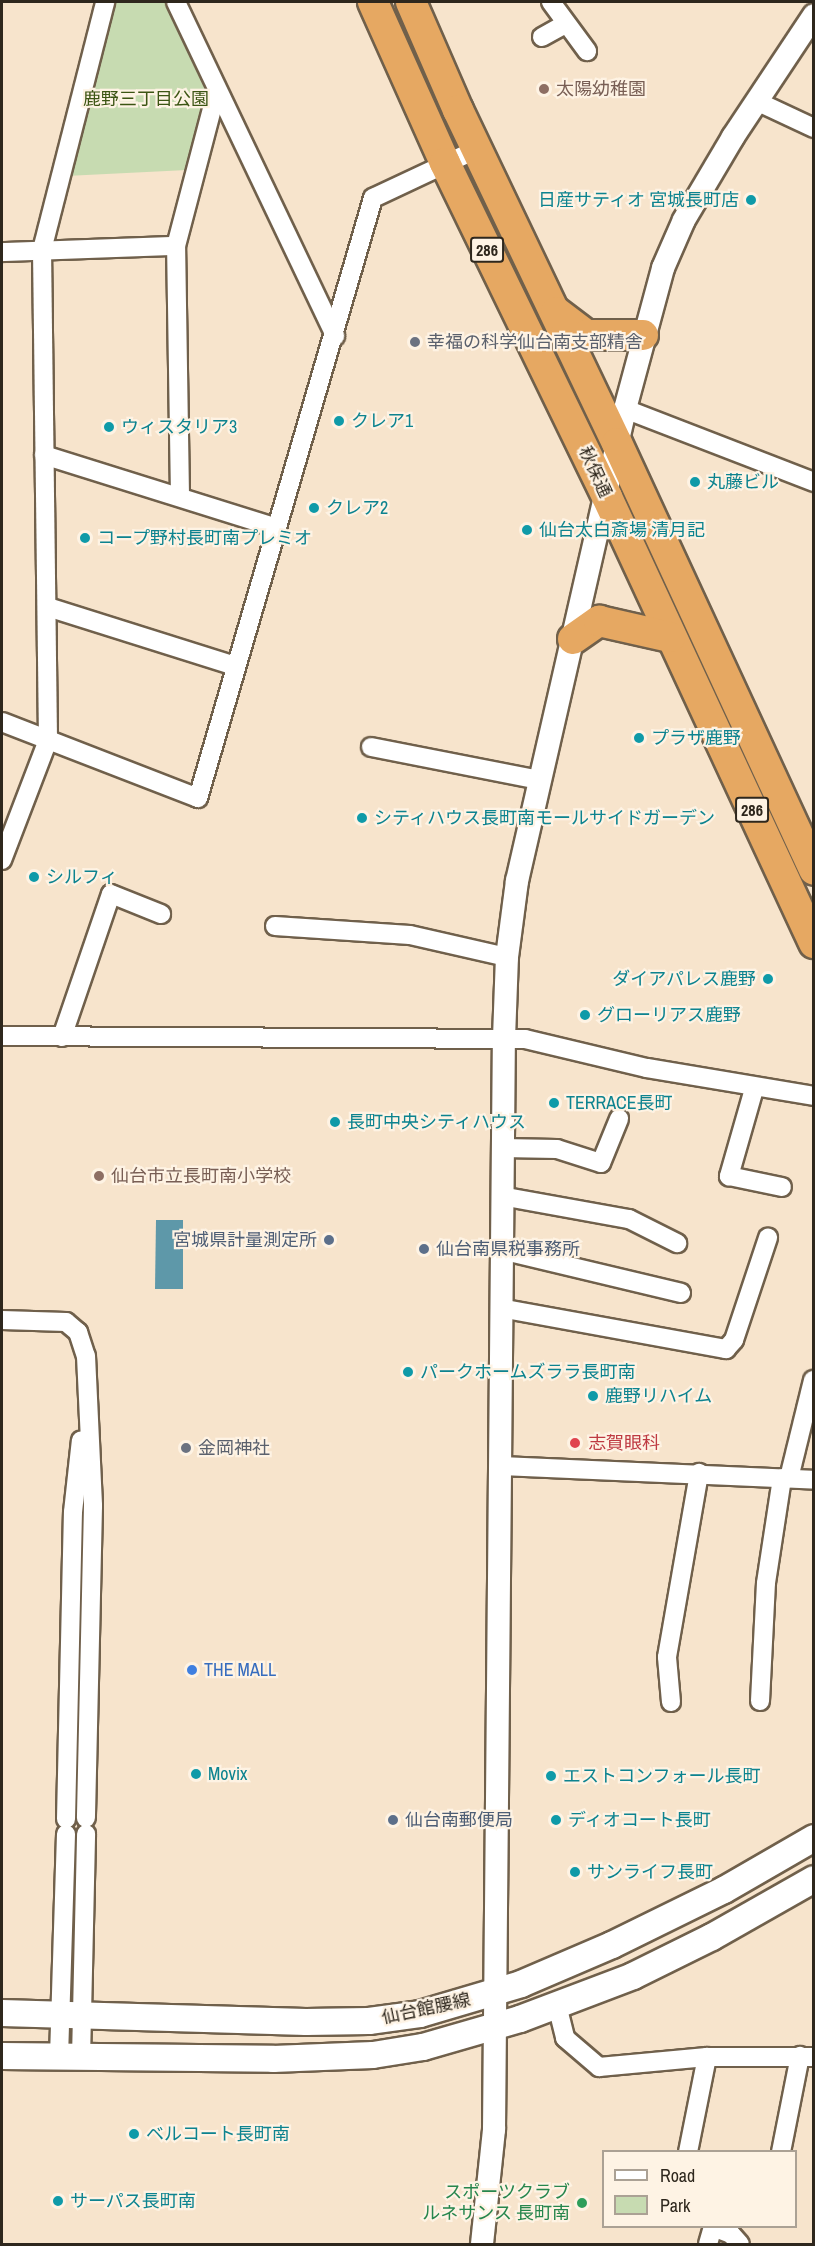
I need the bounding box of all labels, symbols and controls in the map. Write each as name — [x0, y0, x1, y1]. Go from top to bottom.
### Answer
place label: 太陽幼稚園 — [556, 78, 646, 100]
marker: 太陽幼稚園 — [537, 82, 551, 96]
park label: 鹿野三丁目公園 — [83, 88, 209, 110]
place label: 日産サティオ 宮城長町店 — [537, 189, 739, 211]
marker: 日産サティオ 宮城長町店 — [744, 193, 758, 207]
road number: 286 — [469, 237, 505, 263]
place label: 幸福の科学仙台南支部精舎 — [427, 331, 643, 353]
marker: 幸福の科学仙台南支部精舎 — [408, 335, 422, 349]
place label: クレア1 — [351, 410, 413, 432]
marker: クレア1 — [332, 414, 346, 428]
place label: ウィスタリア3 — [121, 416, 237, 438]
marker: ウィスタリア3 — [102, 420, 116, 434]
street label: 秋保通 — [574, 443, 616, 501]
place label: 丸藤ビル — [707, 471, 779, 493]
marker: 丸藤ビル — [688, 475, 702, 489]
place label: クレア2 — [326, 497, 388, 519]
marker: クレア2 — [307, 501, 321, 515]
place label: 仙台太白斎場 清月記 — [539, 519, 705, 541]
marker: 仙台太白斎場 清月記 — [520, 523, 534, 537]
place label: コープ野村長町南プレミオ — [97, 527, 313, 549]
marker: コープ野村長町南プレミオ — [78, 531, 92, 545]
place label: プラザ鹿野 — [651, 727, 741, 749]
marker: プラザ鹿野 — [632, 731, 646, 745]
road number: 286 — [734, 797, 770, 823]
place label: シティハウス長町南モールサイドガーデン — [374, 807, 716, 829]
marker: シティハウス長町南モールサイドガーデン — [355, 811, 369, 825]
place label: シルフィ — [46, 866, 118, 888]
marker: シルフィ — [27, 870, 41, 884]
place label: ダイアパレス鹿野 — [612, 968, 756, 990]
marker: ダイアパレス鹿野 — [761, 972, 775, 986]
place label: グローリアス鹿野 — [597, 1004, 741, 1026]
marker: グローリアス鹿野 — [578, 1008, 592, 1022]
place label: TERRACE長町 — [566, 1092, 673, 1114]
marker: TERRACE長町 — [547, 1096, 561, 1110]
place label: 長町中央シティハウス — [347, 1111, 527, 1133]
marker: 長町中央シティハウス — [328, 1115, 342, 1129]
place label: 仙台市立長町南小学校 — [111, 1165, 291, 1187]
marker: 仙台市立長町南小学校 — [92, 1169, 106, 1183]
place label: 宮城県計量測定所 — [173, 1229, 317, 1251]
marker: 宮城県計量測定所 — [322, 1233, 336, 1247]
place label: 仙台南県税事務所 — [436, 1238, 580, 1260]
marker: 仙台南県税事務所 — [417, 1242, 431, 1256]
place label: パークホームズララ長町南 — [420, 1361, 636, 1383]
marker: パークホームズララ長町南 — [401, 1365, 415, 1379]
place label: 鹿野リハイム — [605, 1385, 713, 1407]
marker: 鹿野リハイム — [586, 1389, 600, 1403]
place label: 志賀眼科 — [588, 1432, 660, 1454]
marker: 志賀眼科 — [566, 1434, 584, 1452]
place label: 金岡神社 — [198, 1437, 270, 1459]
marker: 金岡神社 — [179, 1441, 193, 1455]
place label: THE MALL — [204, 1659, 276, 1681]
marker: THE MALL — [185, 1663, 199, 1677]
place label: Movix — [208, 1763, 247, 1785]
place label: エストコンフォール長町 — [563, 1765, 761, 1787]
marker: Movix — [189, 1767, 203, 1781]
marker: エストコンフォール長町 — [544, 1769, 558, 1783]
place label: 仙台南郵便局 — [405, 1809, 513, 1831]
place label: ディオコート長町 — [568, 1809, 712, 1831]
marker: 仙台南郵便局 — [386, 1813, 400, 1827]
marker: ディオコート長町 — [549, 1813, 563, 1827]
place label: サンライフ長町 — [587, 1861, 713, 1883]
marker: サンライフ長町 — [568, 1865, 582, 1879]
street label: 仙台館腰線 — [380, 1989, 472, 2029]
place label: ベルコート長町南 — [146, 2123, 290, 2145]
marker: ベルコート長町南 — [127, 2127, 141, 2141]
legend — [602, 2150, 797, 2228]
text: Road — [660, 2163, 695, 2188]
place label: スポーツクラブ ルネサンス 長町南 — [422, 2182, 570, 2224]
place label: サーパス長町南 — [70, 2190, 196, 2212]
text: Park — [660, 2193, 690, 2218]
marker: サーパス長町南 — [51, 2194, 65, 2208]
marker: スポーツクラブ ルネサンス 長町南 — [575, 2196, 589, 2210]

